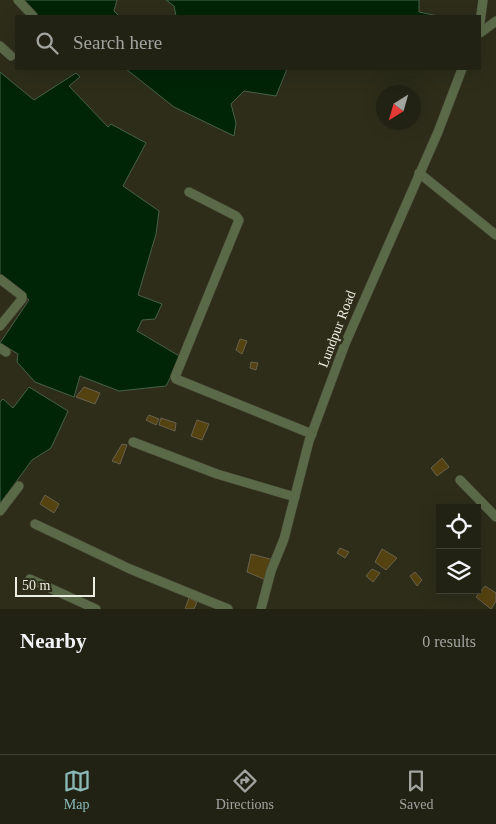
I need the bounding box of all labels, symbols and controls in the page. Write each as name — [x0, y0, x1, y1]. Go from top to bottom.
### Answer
search box — [15, 15, 481, 70]
icon: search — [33, 29, 61, 57]
text: Search here — [73, 32, 162, 53]
north arrow — [376, 85, 421, 130]
street label: Lundpur Road — [315, 288, 359, 370]
map controls — [436, 504, 481, 594]
button: locate — [436, 504, 481, 549]
button: layers — [436, 549, 481, 594]
scale bar — [15, 574, 95, 597]
text: 50 m — [22, 578, 50, 593]
text: Nearby — [20, 629, 87, 653]
text: 0 results — [422, 633, 476, 650]
tab: Map — [63, 767, 91, 813]
tab: Directions — [216, 767, 274, 813]
tab: Saved — [399, 767, 433, 813]

